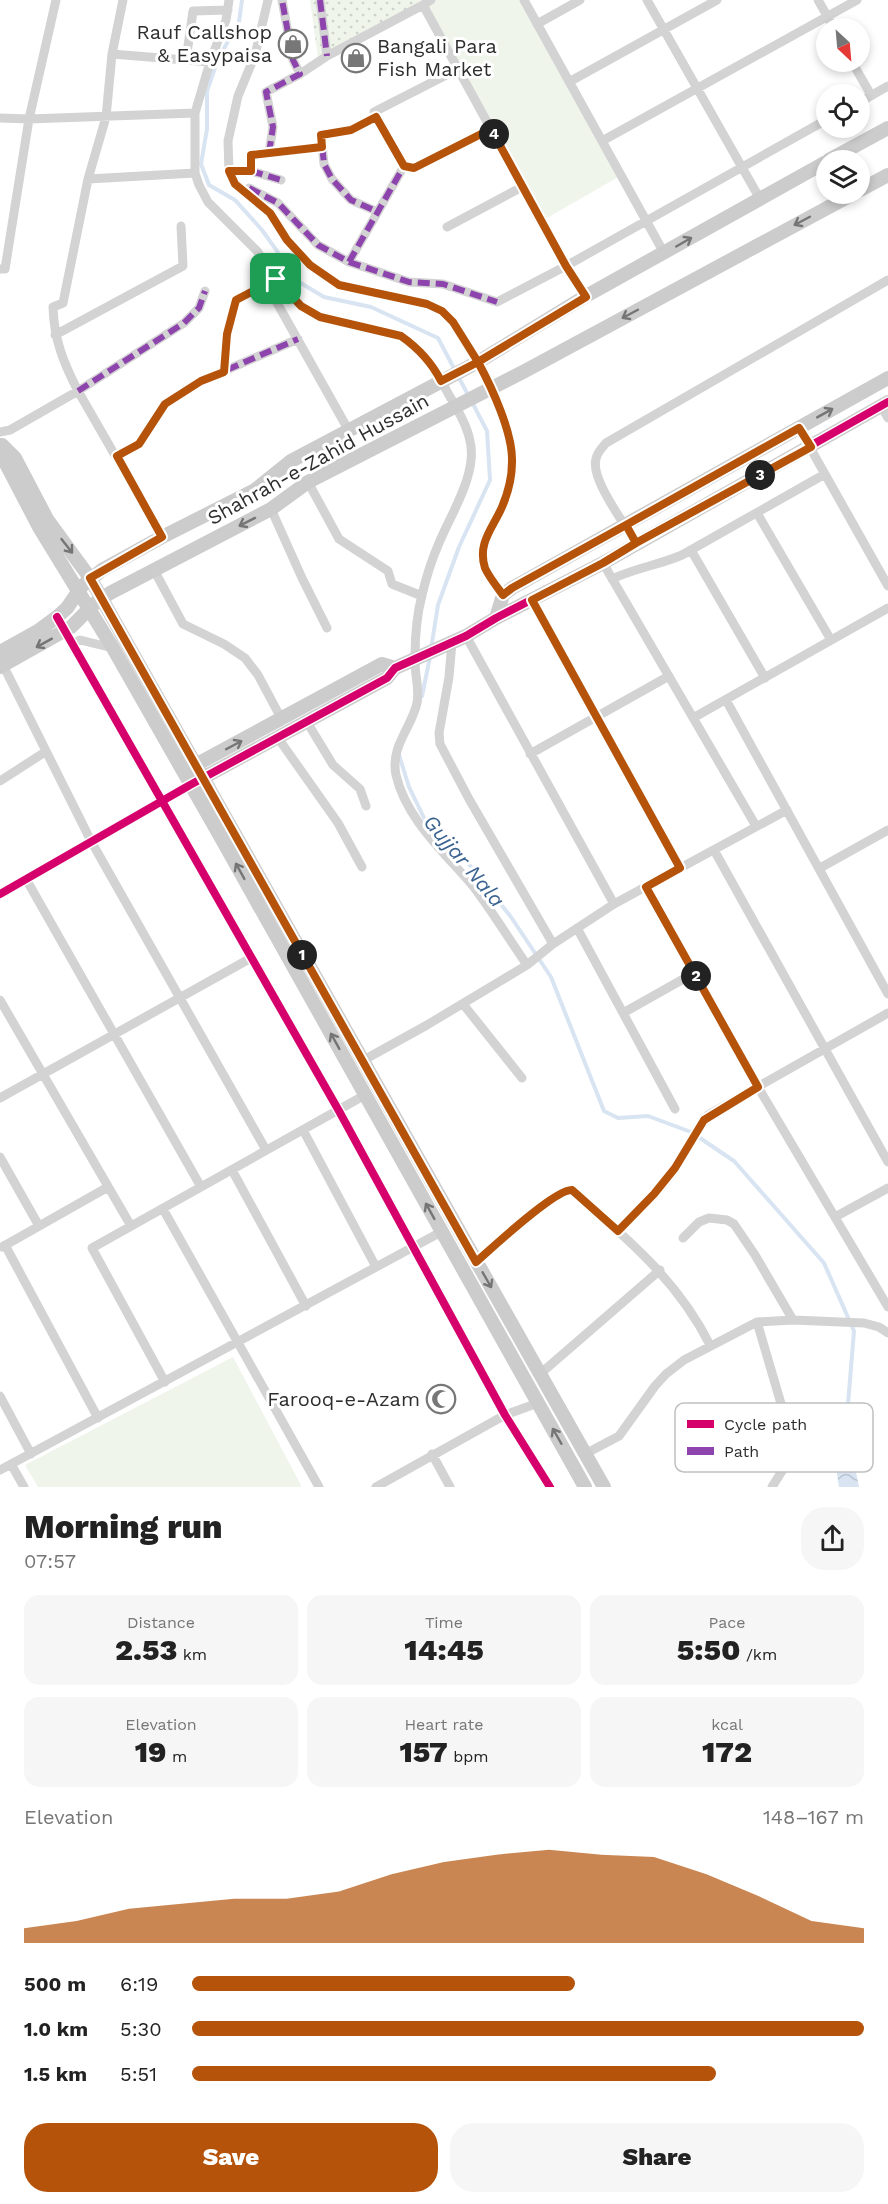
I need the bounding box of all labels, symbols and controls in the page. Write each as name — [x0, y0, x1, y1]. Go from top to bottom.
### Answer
north arrow — [816, 18, 870, 72]
map controls — [816, 18, 870, 204]
place label: Rauf Callshop & Easypaisa — [136, 20, 272, 67]
shop icon: Rauf Callshop & Easypaisa — [277, 28, 309, 60]
place label: Bangali Para Fish Market — [377, 34, 497, 81]
shop icon: Bangali Para Fish Market — [340, 42, 372, 74]
button: locate — [816, 84, 870, 138]
pin: 4 — [479, 119, 509, 149]
text: 4 — [489, 124, 499, 143]
button: layers — [816, 150, 870, 204]
one-way arrow — [793, 216, 811, 227]
one-way arrow — [675, 236, 692, 248]
pin — [250, 253, 301, 304]
icon: arrive — [259, 262, 292, 295]
one-way arrow — [622, 308, 639, 320]
street label: Shahrah-e-Zahid Hussain — [203, 388, 433, 530]
one-way arrow — [816, 407, 834, 418]
pin: 3 — [745, 460, 775, 490]
text: 3 — [755, 465, 765, 484]
one-way arrow — [238, 517, 256, 528]
one-way arrow — [60, 538, 73, 554]
one-way arrow — [36, 637, 53, 649]
one-way arrow — [225, 739, 243, 750]
water label: Gujjar Nala — [419, 809, 510, 912]
one-way arrow — [234, 863, 246, 880]
pin: 1 — [287, 940, 317, 970]
text: 1 — [299, 945, 305, 964]
pin: 2 — [681, 961, 711, 991]
text: 2 — [691, 966, 701, 985]
one-way arrow — [329, 1033, 341, 1050]
one-way arrow — [424, 1203, 436, 1220]
one-way arrow — [482, 1271, 493, 1289]
mosque icon: Farooq-e-Azam — [425, 1383, 457, 1415]
place label: Farooq-e-Azam — [267, 1387, 420, 1411]
legend — [675, 1403, 873, 1472]
text: Cycle path — [724, 1415, 807, 1434]
one-way arrow — [551, 1428, 563, 1445]
text: Path — [724, 1442, 759, 1461]
text: Morning run — [24, 1507, 223, 1546]
button: share — [801, 1507, 864, 1570]
text: 07:57 — [24, 1549, 76, 1573]
text: Distance — [127, 1613, 195, 1632]
text: Time — [425, 1613, 463, 1632]
text: Pace — [708, 1613, 746, 1632]
text: 2.53 — [115, 1632, 177, 1667]
text: 14:45 — [404, 1632, 484, 1667]
text: 5:50 — [677, 1632, 740, 1667]
text: km — [177, 1645, 207, 1664]
text: /km — [740, 1645, 777, 1664]
text: Elevation — [125, 1715, 197, 1734]
text: Heart rate — [404, 1715, 484, 1734]
text: kcal — [711, 1715, 743, 1734]
text: 19 — [135, 1734, 167, 1769]
text: 157 — [399, 1734, 448, 1769]
text: 172 — [702, 1734, 752, 1769]
text: m — [167, 1747, 187, 1766]
text: bpm — [448, 1747, 489, 1766]
text: Elevation — [24, 1805, 113, 1829]
text: 148–167 m — [763, 1805, 864, 1829]
text: 500 m — [24, 1972, 86, 1996]
text: 6:19 — [120, 1972, 158, 1996]
text: 1.0 km — [24, 2017, 88, 2041]
text: 5:30 — [120, 2017, 162, 2041]
text: 1.5 km — [24, 2062, 87, 2086]
text: 5:51 — [120, 2062, 157, 2086]
button: Save — [24, 2123, 438, 2192]
button: Share — [450, 2123, 864, 2192]

